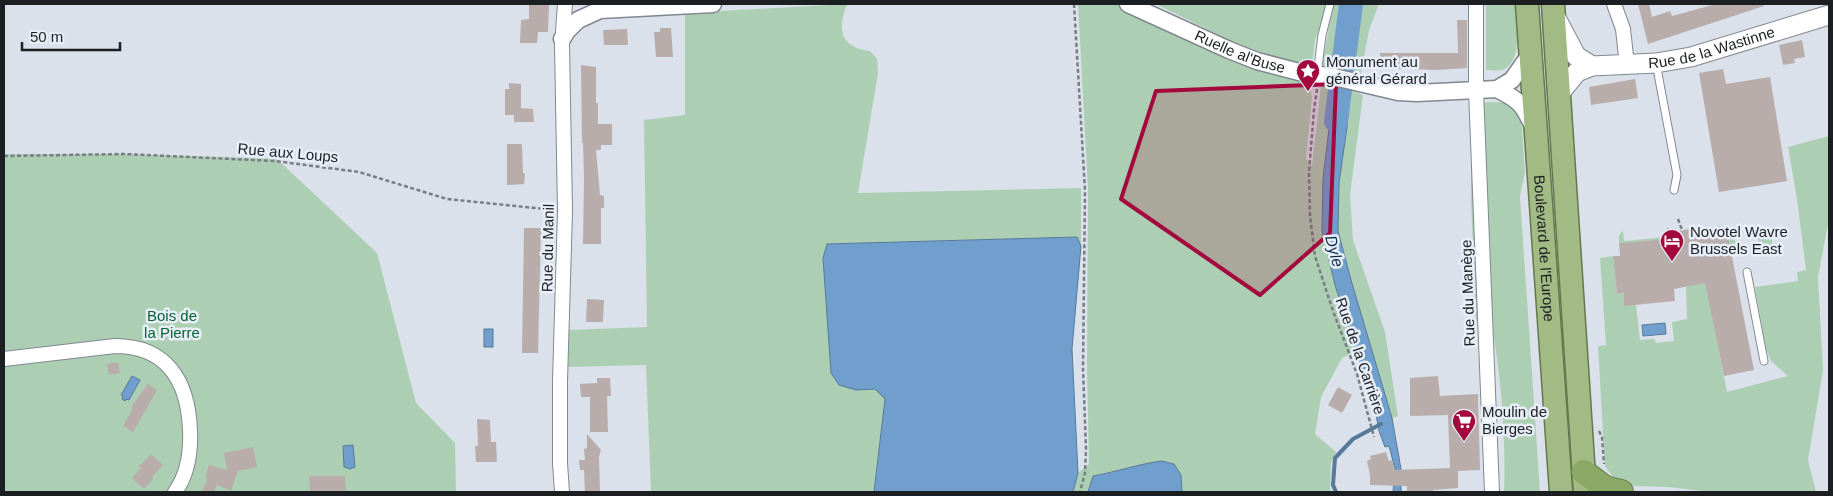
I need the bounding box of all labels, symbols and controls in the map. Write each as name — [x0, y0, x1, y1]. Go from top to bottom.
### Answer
scale bar — [22, 20, 120, 52]
street label: Rue de la Wastinne — [1648, 23, 1777, 71]
street label: Ruelle al'Buse — [1192, 27, 1287, 76]
text: 50 m — [30, 28, 63, 45]
place label: Monument au général Gérard — [1326, 53, 1427, 87]
place icon: Monument au général Gérard — [1295, 58, 1321, 92]
street label: Rue aux Loups — [237, 140, 339, 165]
street label: Boulevard de l'Europe — [1531, 174, 1558, 322]
street label: Rue du Manil — [538, 204, 557, 292]
place label: Novotel Wavre Brussels East — [1690, 223, 1788, 257]
hotel icon: Novotel Wavre Brussels East — [1659, 228, 1685, 262]
water label: Dyle — [1322, 233, 1347, 269]
street label: Rue du Manège — [1457, 239, 1478, 347]
street label: Rue de la Carrière — [1332, 295, 1388, 417]
park label: Bois de la Pierre — [144, 307, 200, 341]
place label: Moulin de Bierges — [1482, 403, 1547, 437]
supermarket icon: Moulin de Bierges — [1451, 408, 1477, 442]

